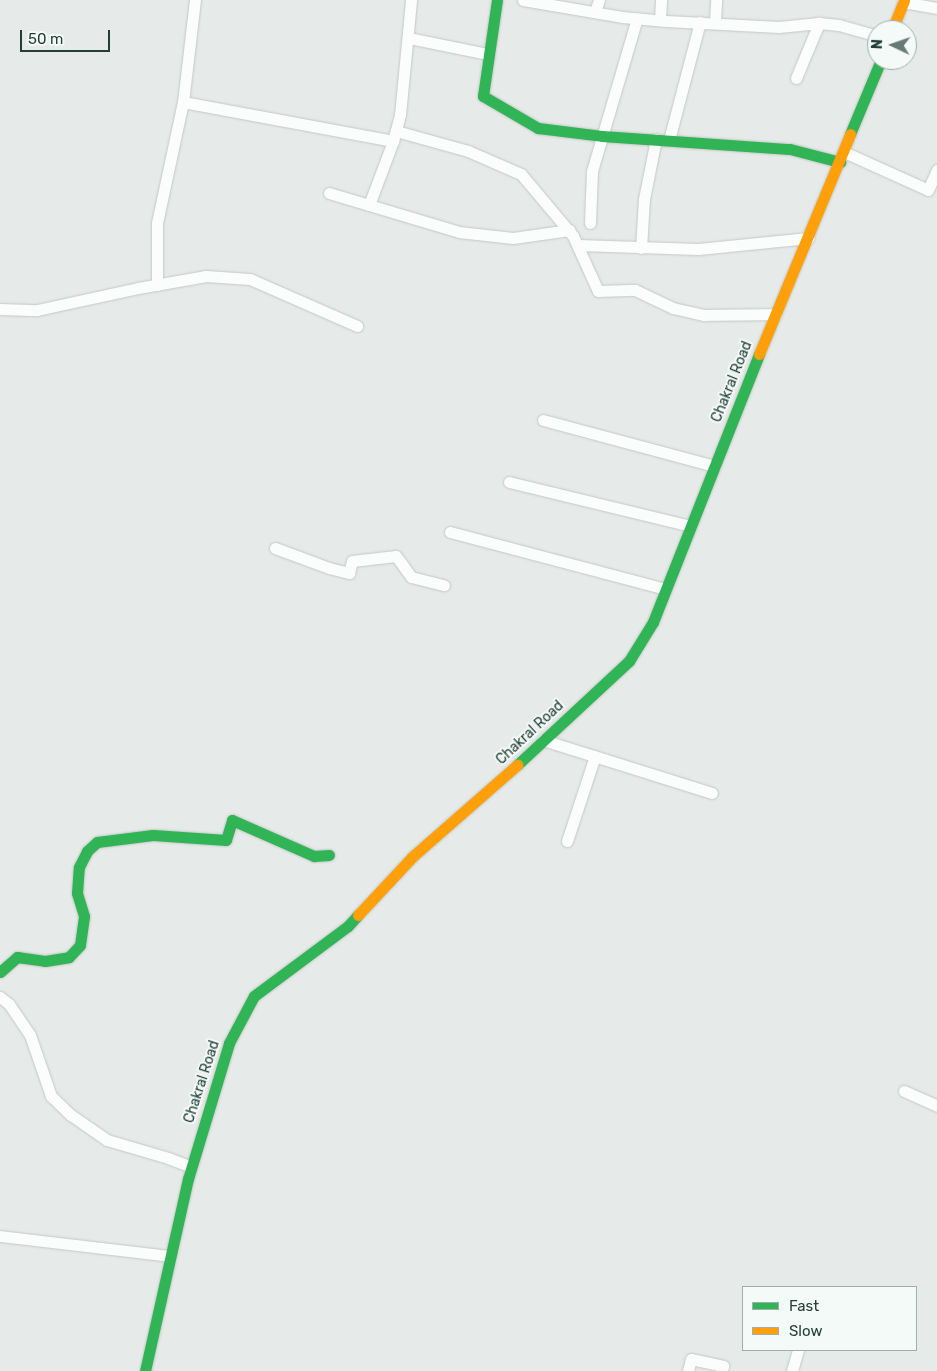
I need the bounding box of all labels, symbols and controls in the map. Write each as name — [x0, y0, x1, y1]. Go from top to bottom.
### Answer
scale bar — [22, 20, 112, 52]
north arrow — [867, 20, 917, 70]
text: 50 m — [28, 30, 63, 48]
text: N — [869, 39, 886, 50]
street label: Chakral Road — [708, 339, 756, 425]
street label: Chakral Road — [493, 698, 567, 768]
street label: Chakral Road — [181, 1039, 223, 1125]
legend — [742, 1286, 917, 1351]
text: Fast — [789, 1297, 819, 1315]
text: Slow — [789, 1322, 822, 1340]

